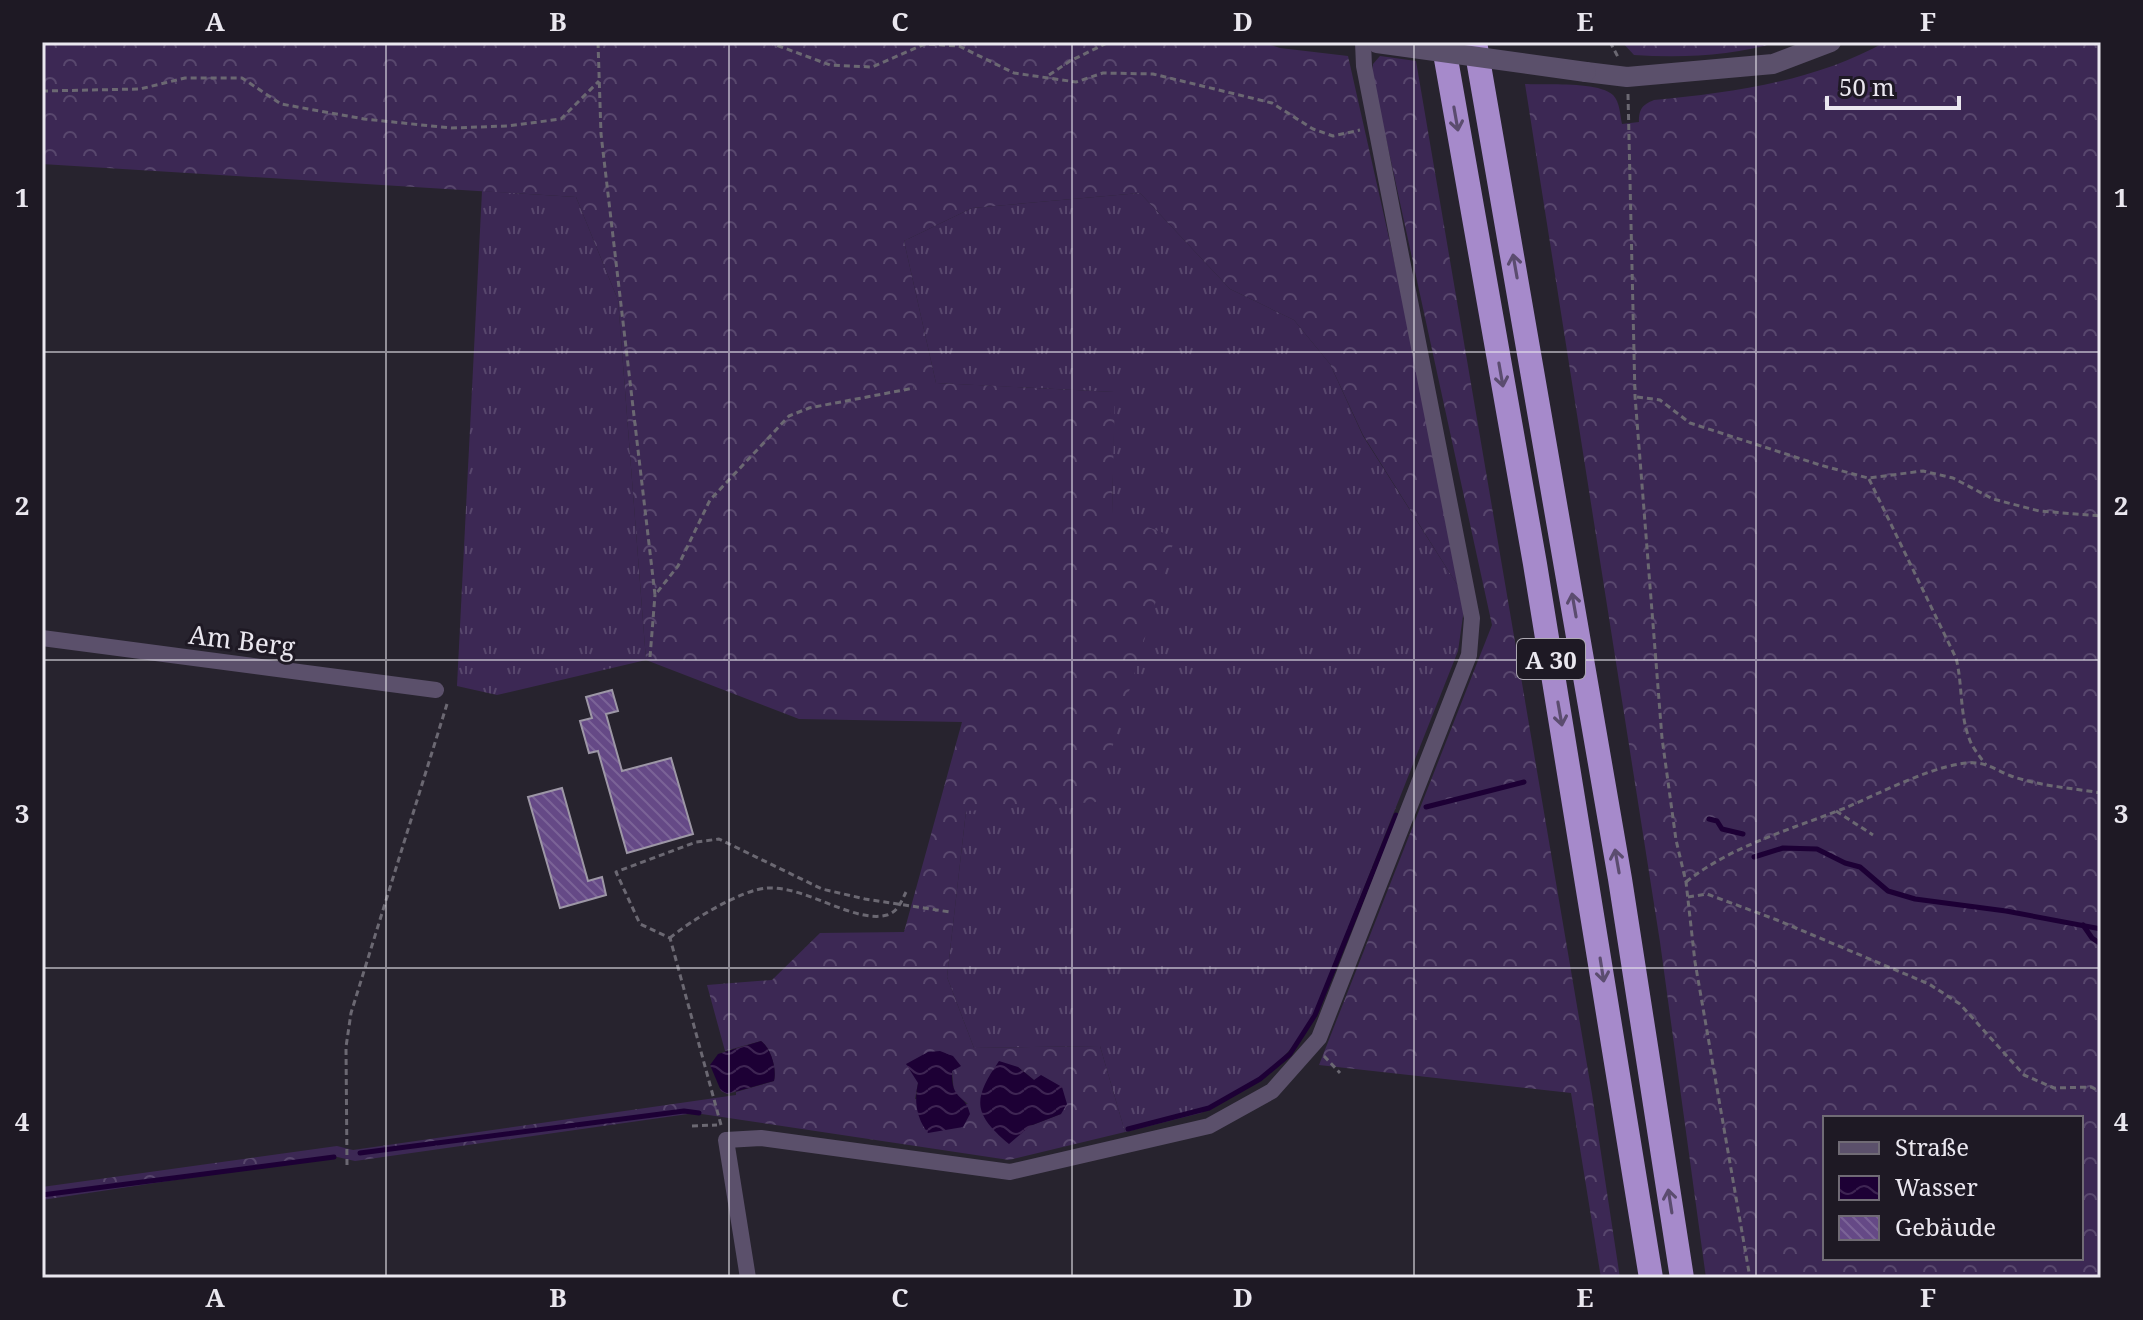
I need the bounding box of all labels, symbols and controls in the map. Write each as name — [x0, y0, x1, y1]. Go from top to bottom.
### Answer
text: A — [205, 3, 225, 39]
text: B — [549, 3, 567, 39]
text: C — [891, 3, 909, 39]
text: D — [1233, 3, 1253, 39]
text: E — [1577, 3, 1594, 39]
text: F — [1920, 3, 1936, 39]
scale bar — [1827, 60, 1959, 110]
text: 50 m — [1839, 70, 1895, 103]
one-way arrow — [1450, 106, 1465, 131]
text: 1 — [15, 179, 29, 215]
text: 1 — [2114, 179, 2128, 215]
one-way arrow — [1507, 254, 1522, 279]
one-way arrow — [1495, 362, 1510, 387]
text: 2 — [15, 487, 29, 523]
text: 2 — [2114, 487, 2128, 523]
one-way arrow — [1566, 592, 1581, 618]
street label: Am Berg — [187, 616, 297, 664]
road number: A 30 — [1517, 639, 1585, 679]
one-way arrow — [1553, 701, 1568, 726]
text: 3 — [15, 795, 29, 831]
text: 3 — [2114, 795, 2128, 831]
one-way arrow — [1609, 849, 1624, 874]
one-way arrow — [1596, 957, 1611, 983]
text: 4 — [15, 1103, 30, 1139]
text: 4 — [2114, 1103, 2129, 1139]
legend — [1823, 1116, 2083, 1260]
text: Straße — [1895, 1130, 1969, 1163]
text: Wasser — [1895, 1170, 1978, 1203]
one-way arrow — [1662, 1189, 1677, 1214]
text: Gebäude — [1895, 1210, 1996, 1243]
text: A — [205, 1279, 225, 1315]
text: B — [549, 1279, 567, 1315]
text: C — [891, 1279, 909, 1315]
text: D — [1233, 1279, 1253, 1315]
text: E — [1577, 1279, 1594, 1315]
text: F — [1920, 1279, 1936, 1315]

